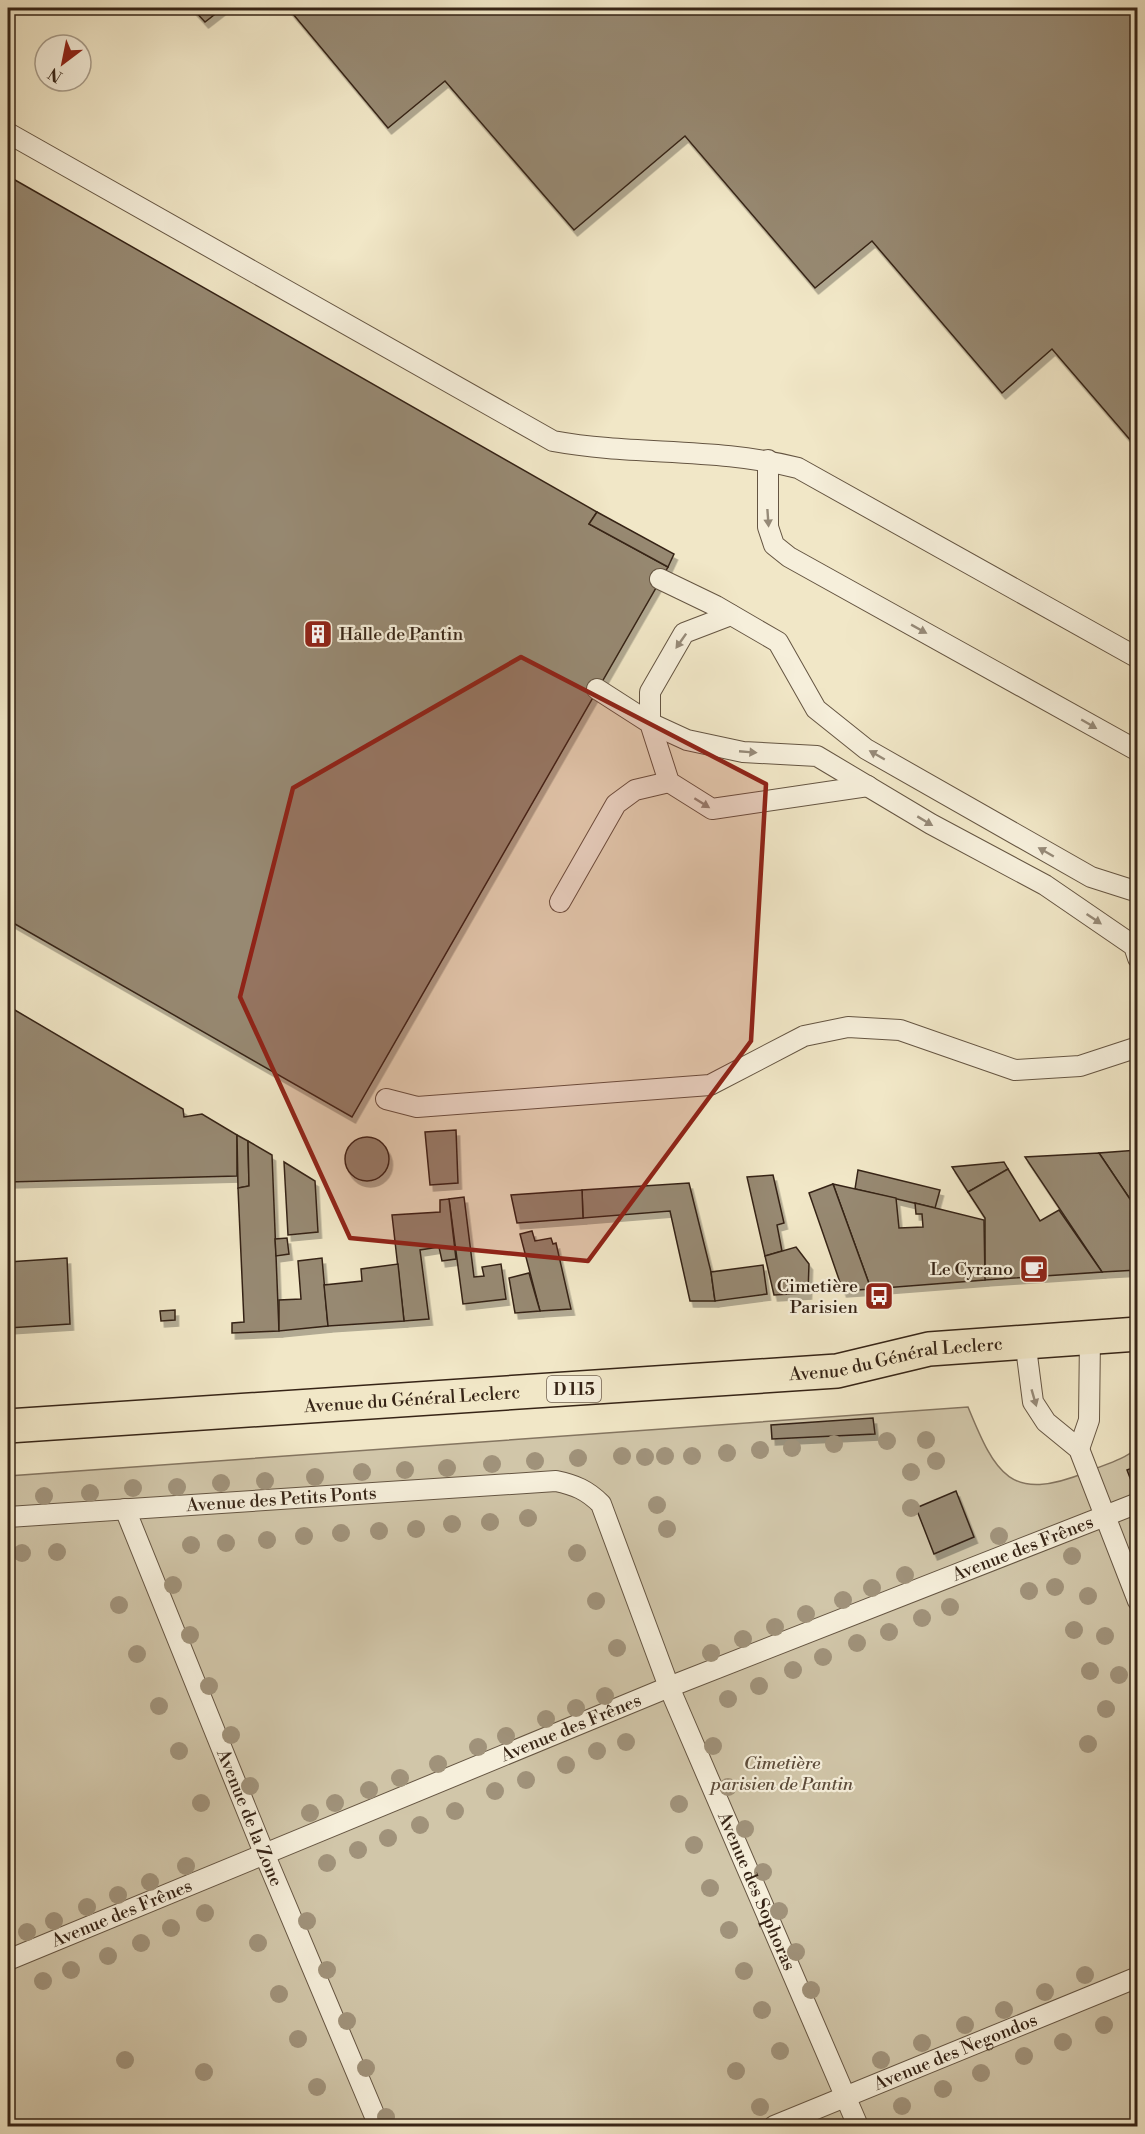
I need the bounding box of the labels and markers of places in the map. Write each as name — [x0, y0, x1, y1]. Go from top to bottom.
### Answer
building icon: Halle de Pantin — [302, 618, 334, 650]
place label: Halle de Pantin — [339, 623, 464, 646]
cafe icon: Le Cyrano — [1018, 1253, 1050, 1285]
place label: Le Cyrano — [930, 1258, 1013, 1281]
place label: Cimetière Parisien — [777, 1275, 858, 1319]
bus stop icon: Cimetière Parisien — [863, 1280, 895, 1312]

